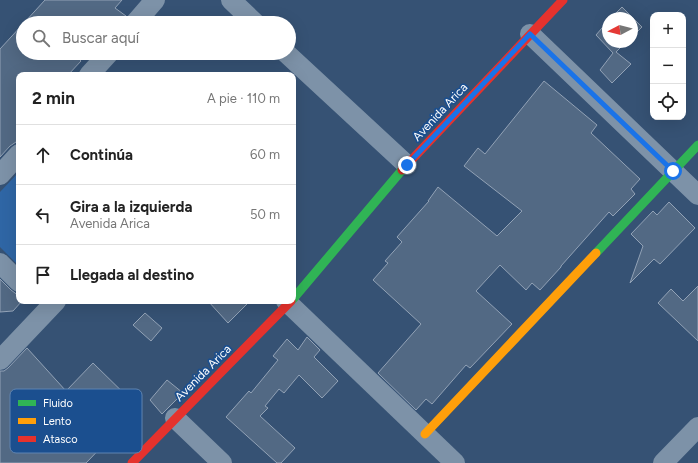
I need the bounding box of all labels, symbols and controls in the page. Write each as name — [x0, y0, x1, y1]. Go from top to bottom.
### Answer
north arrow — [602, 12, 638, 48]
map controls — [650, 12, 686, 120]
button: + — [650, 12, 686, 48]
search box — [16, 16, 296, 60]
icon: search — [30, 27, 52, 49]
text: Buscar aquí — [62, 29, 139, 47]
button: − — [650, 48, 686, 84]
street label: Avenida Arica — [410, 80, 470, 144]
button: locate — [650, 84, 686, 120]
text: 2 min — [32, 88, 75, 108]
text: A pie · 110 m — [207, 91, 280, 106]
icon: ahead — [32, 144, 54, 166]
text: Continúa — [70, 146, 133, 164]
text: 60 m — [250, 147, 280, 162]
route end — [398, 156, 416, 174]
route start — [664, 162, 682, 180]
text: Gira a la izquierda — [70, 198, 192, 216]
icon: left — [32, 204, 54, 226]
text: 50 m — [250, 207, 280, 222]
text: Avenida Arica — [70, 216, 150, 231]
icon: arrive — [32, 264, 54, 286]
text: Llegada al destino — [70, 266, 194, 284]
street label: Avenida Arica — [172, 342, 234, 404]
legend — [10, 389, 142, 453]
text: Fluido — [43, 397, 73, 410]
text: Lento — [43, 415, 71, 428]
text: Atasco — [43, 433, 78, 446]

